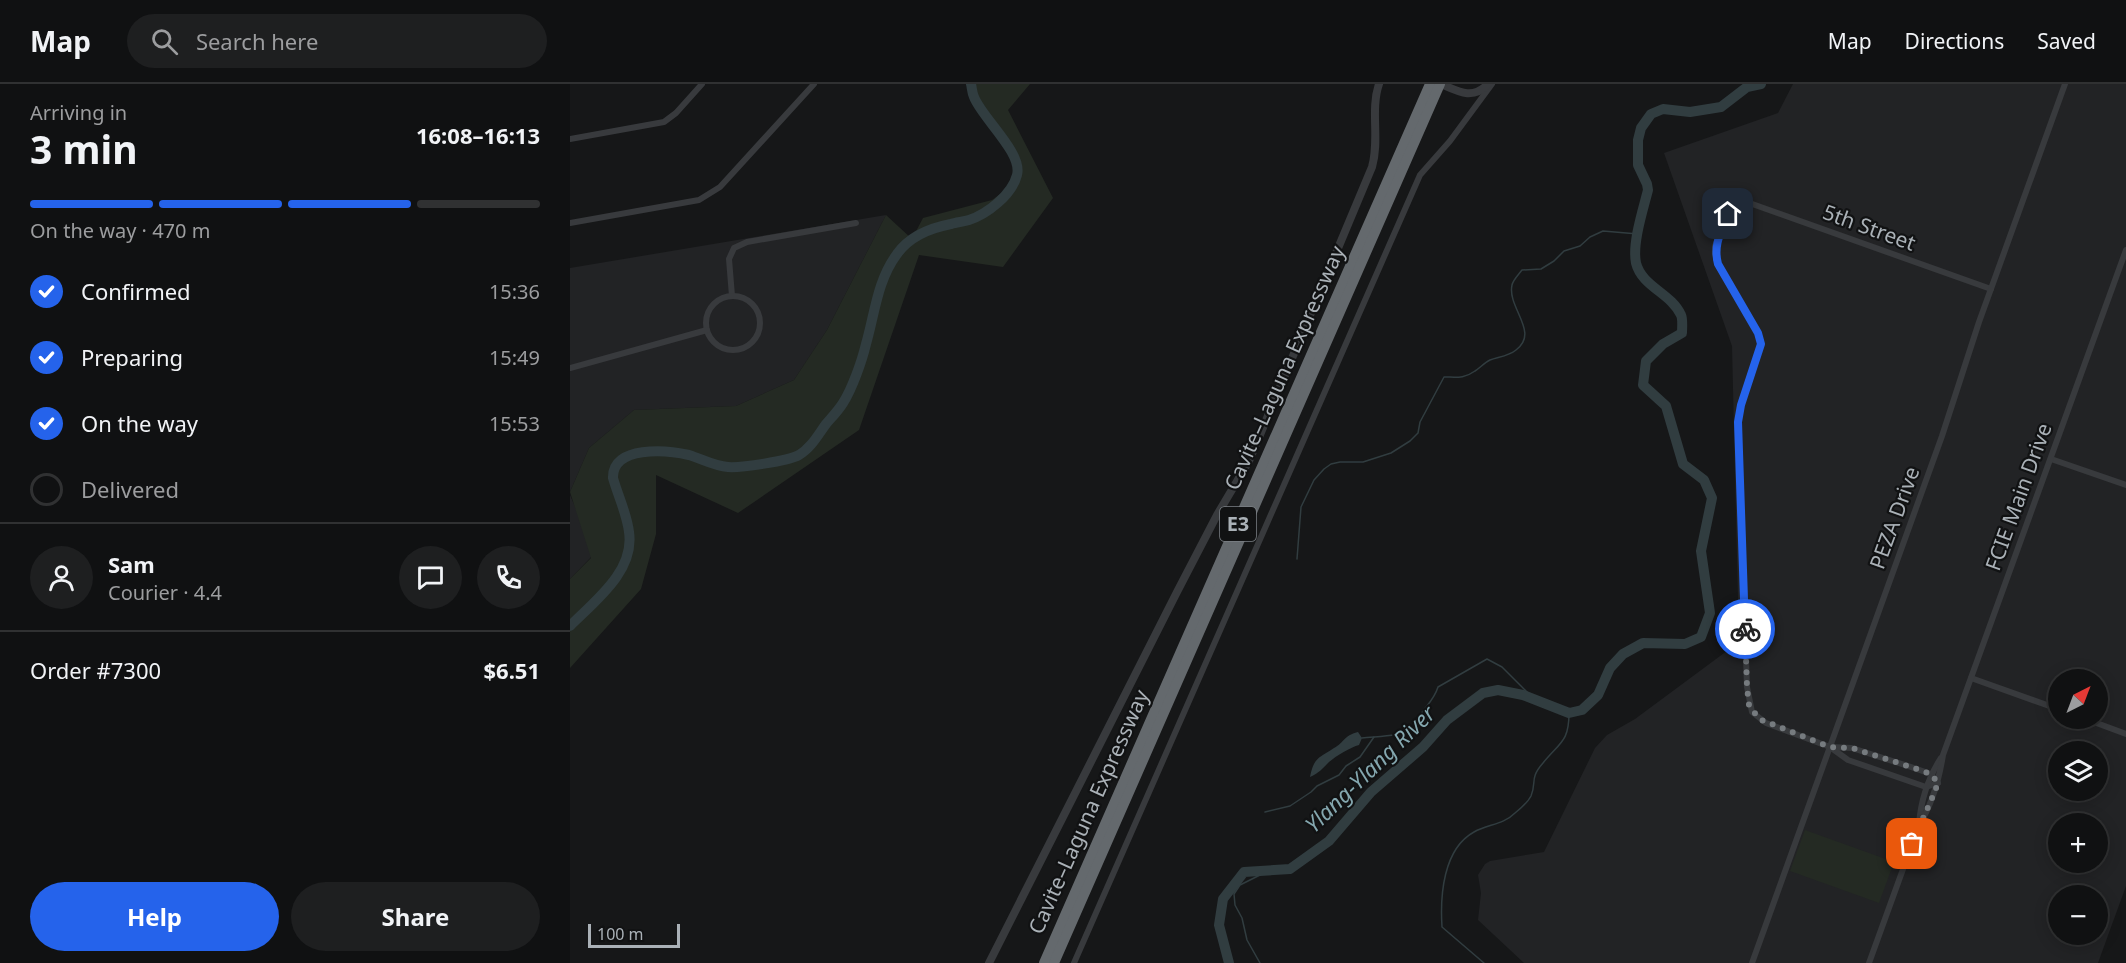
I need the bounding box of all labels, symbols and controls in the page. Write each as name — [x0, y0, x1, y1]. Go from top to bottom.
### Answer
search box — [127, 14, 547, 68]
text: Map — [30, 22, 91, 60]
icon: search — [148, 25, 181, 58]
text: Search here — [196, 26, 318, 56]
text: Map — [1828, 27, 1872, 55]
text: Directions — [1905, 27, 2004, 55]
text: Saved — [2037, 27, 2096, 55]
text: Arriving in — [30, 99, 127, 126]
text: 16:08–16:13 — [416, 120, 540, 150]
text: 3 min — [30, 122, 137, 175]
pin — [1702, 188, 1753, 239]
icon: home — [1711, 197, 1744, 230]
street label: 5th Street — [1819, 197, 1920, 257]
text: On the way · 470 m — [30, 217, 210, 244]
street label: Cavite–Laguna Expressway — [1217, 241, 1351, 494]
icon: check — [30, 275, 63, 308]
text: Confirmed — [81, 276, 191, 306]
text: 15:36 — [489, 278, 540, 305]
icon: check — [30, 341, 63, 374]
text: Preparing — [81, 342, 183, 372]
text: 15:49 — [489, 344, 540, 371]
icon: check — [30, 407, 63, 440]
text: On the way — [81, 408, 198, 438]
text: 15:53 — [489, 410, 540, 437]
street label: FCIE Main Drive — [1978, 419, 2058, 574]
street label: PEZA Drive — [1863, 462, 1926, 573]
text: Delivered — [81, 474, 179, 504]
road number: E3 — [1220, 507, 1256, 541]
button: person — [30, 546, 93, 609]
button: chat — [399, 546, 462, 609]
button: phone — [477, 546, 540, 609]
text: Sam — [108, 549, 155, 579]
text: Courier · 4.4 — [108, 579, 222, 606]
courier — [1715, 599, 1775, 659]
icon: bike — [1729, 613, 1762, 646]
text: Order #7300 — [30, 655, 161, 685]
text: $6.51 — [483, 655, 540, 685]
north arrow — [2048, 669, 2108, 729]
map controls — [2048, 669, 2108, 945]
street label: Cavite–Laguna Expressway — [1021, 685, 1155, 938]
water label: Ylang-Ylang River — [1298, 697, 1442, 838]
button: layers — [2048, 741, 2108, 801]
button: + — [2048, 813, 2108, 873]
pin — [1886, 818, 1937, 869]
icon: bag — [1895, 827, 1928, 860]
button: Help — [30, 882, 279, 951]
button: Share — [291, 882, 540, 951]
button: − — [2048, 885, 2108, 945]
scale bar — [588, 921, 680, 948]
text: 100 m — [597, 923, 644, 945]

